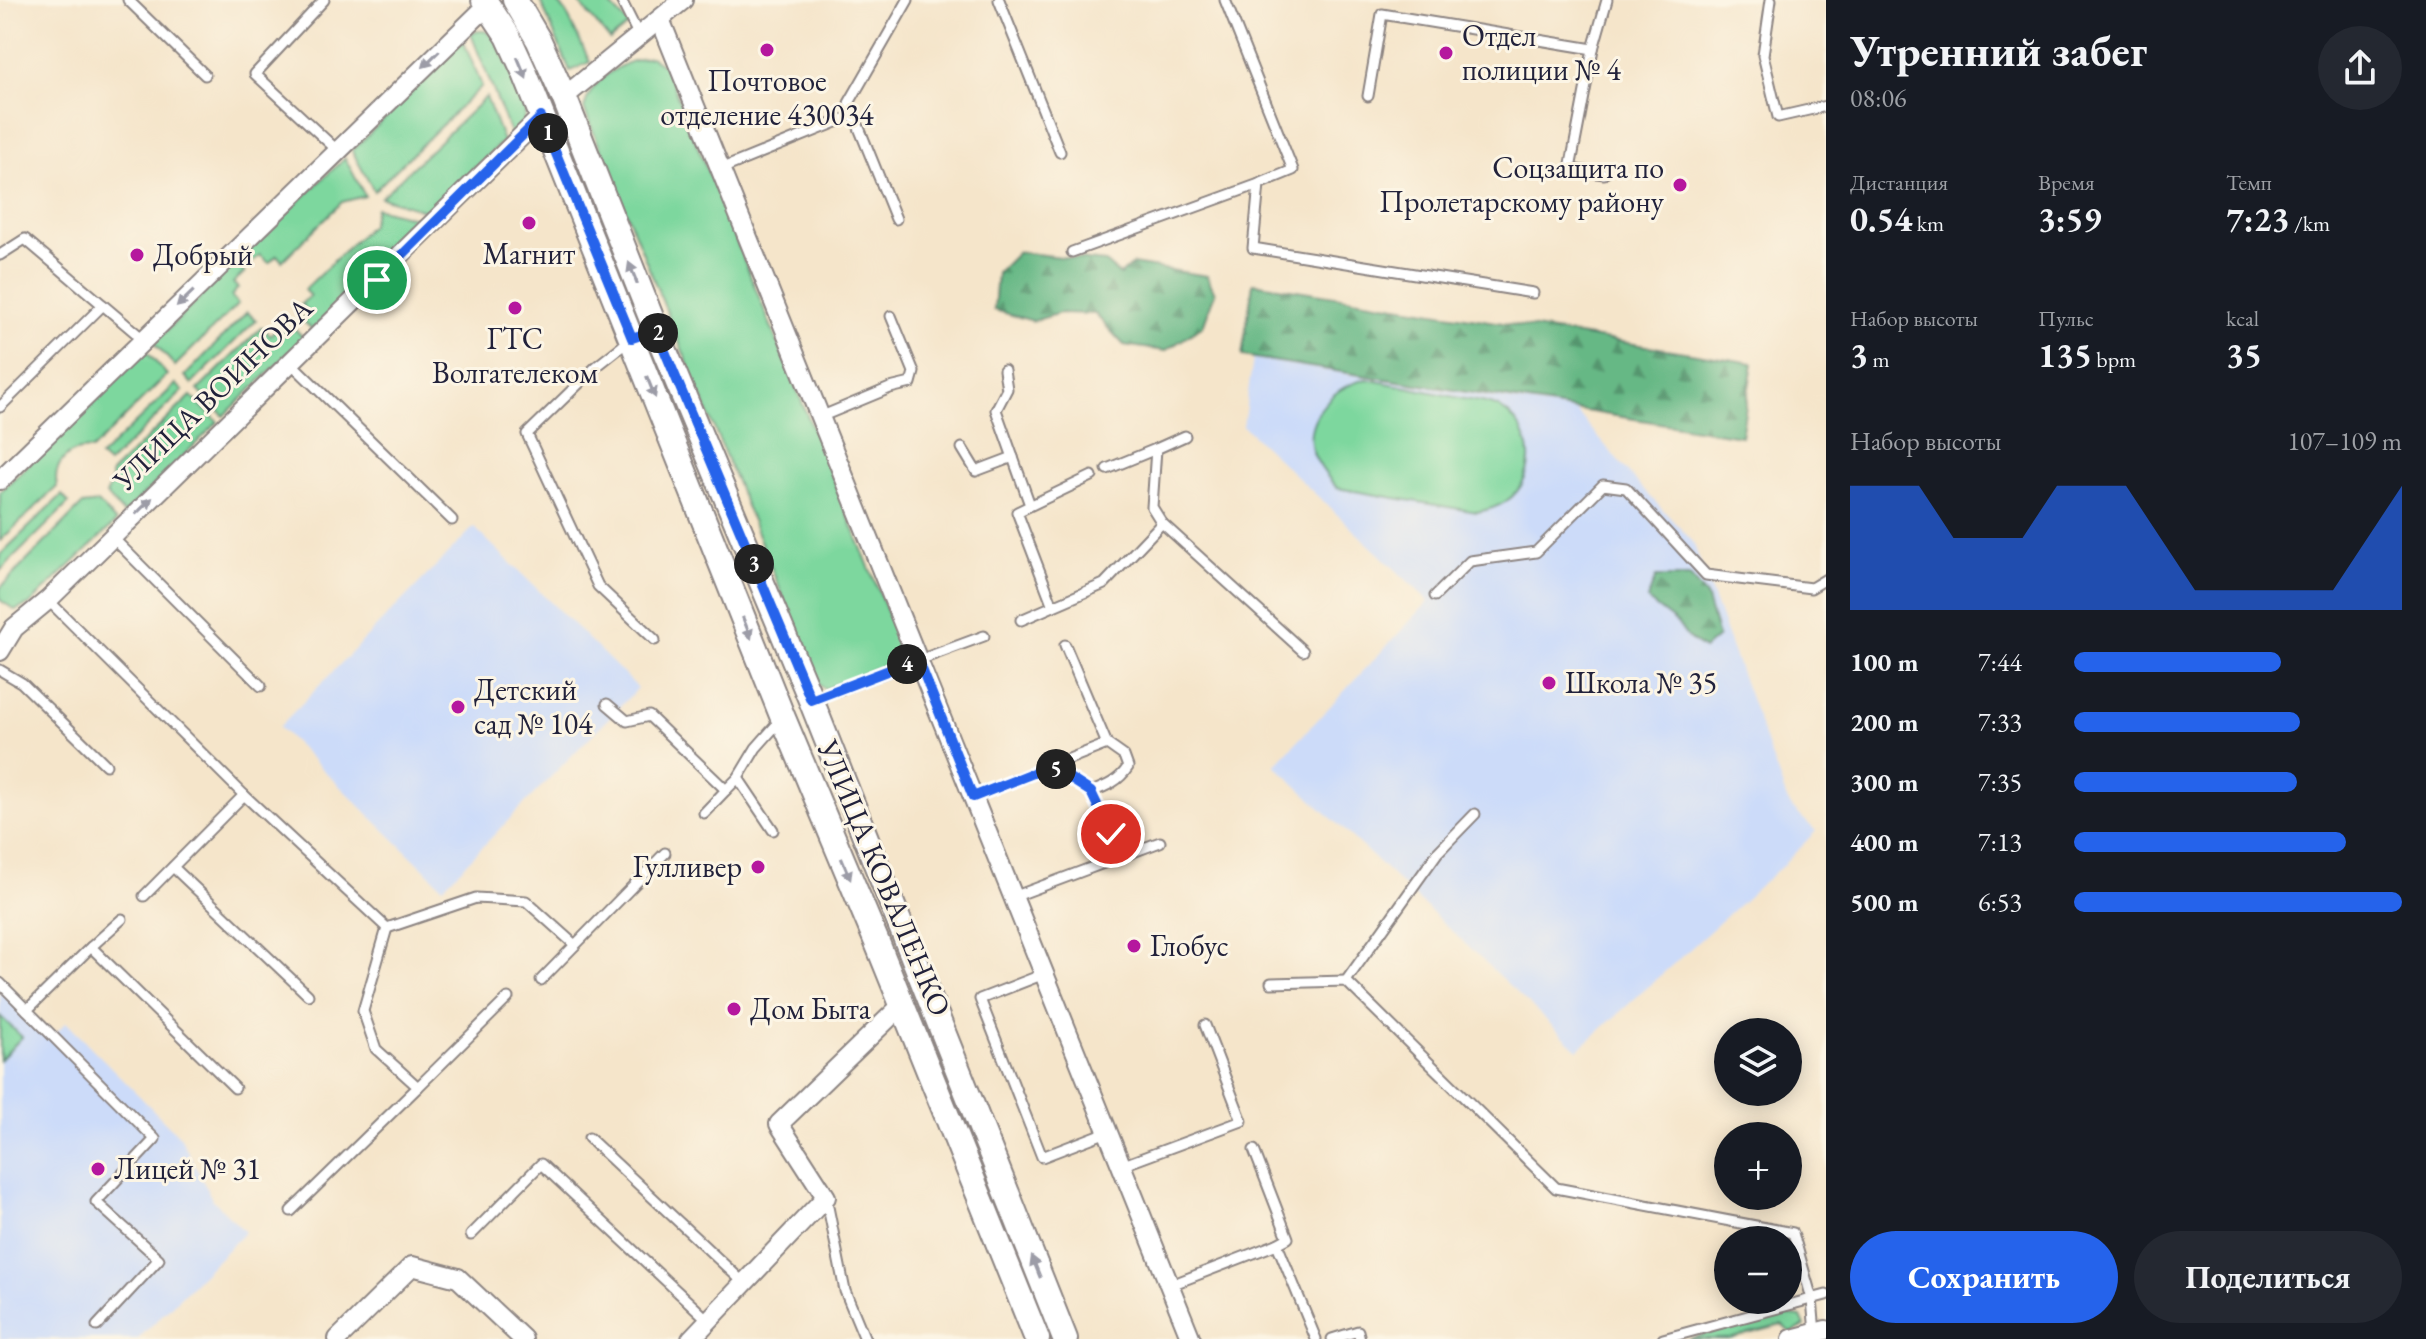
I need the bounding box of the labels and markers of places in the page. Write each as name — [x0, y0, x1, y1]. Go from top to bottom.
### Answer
place label: Отдел полиции № 4 — [1462, 16, 1622, 89]
marker: Почтовое отделение 430034 — [758, 41, 776, 59]
marker: Отдел полиции № 4 — [1437, 44, 1455, 62]
place label: Почтовое отделение 430034 — [660, 61, 874, 134]
pin: 1 — [528, 113, 568, 153]
place label: Соцзащита по Пролетарскому району — [1379, 148, 1665, 221]
marker: Соцзащита по Пролетарскому району — [1671, 176, 1689, 194]
marker: Магнит — [520, 214, 538, 232]
place label: Магнит — [483, 234, 575, 273]
place label: Добрый — [153, 235, 253, 274]
marker: Добрый — [128, 246, 146, 264]
pin — [343, 246, 411, 314]
marker: ГТС Волгателеком — [506, 299, 524, 317]
pin: 2 — [638, 313, 678, 353]
place label: ГТС Волгателеком — [432, 319, 598, 392]
pin: 3 — [734, 544, 774, 584]
pin: 4 — [887, 644, 927, 684]
place label: Школа № 35 — [1565, 663, 1717, 702]
place label: Детский сад № 104 — [474, 670, 593, 743]
marker: Школа № 35 — [1540, 674, 1558, 692]
marker: Детский сад № 104 — [449, 698, 467, 716]
pin: 5 — [1036, 749, 1076, 789]
pin — [1077, 800, 1145, 868]
place label: Гулливер — [633, 847, 742, 886]
marker: Гулливер — [749, 858, 767, 876]
place label: Глобус — [1150, 926, 1229, 965]
marker: Глобус — [1125, 937, 1143, 955]
place label: Дом Быта — [750, 989, 871, 1028]
marker: Дом Быта — [725, 1000, 743, 1018]
place label: Лицей № 31 — [114, 1149, 261, 1188]
marker: Лицей № 31 — [89, 1160, 107, 1178]

